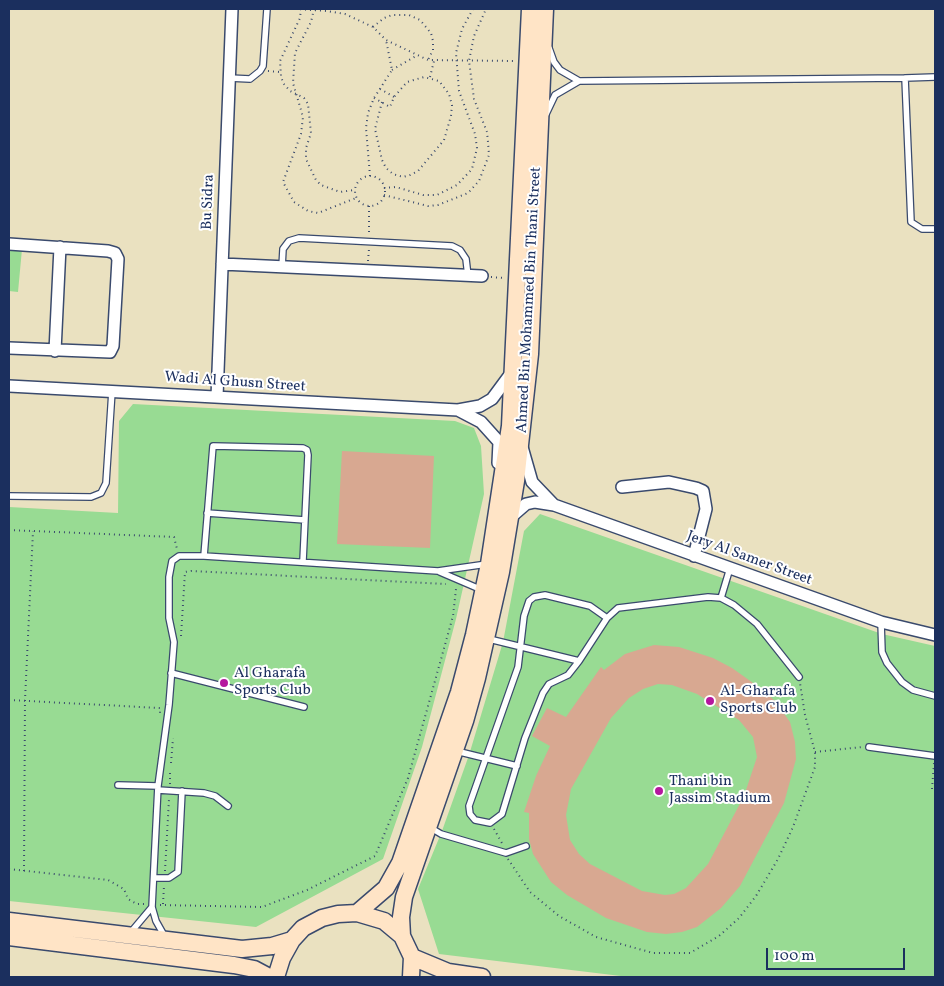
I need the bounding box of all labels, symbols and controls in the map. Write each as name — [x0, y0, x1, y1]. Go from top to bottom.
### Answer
street label: Ahmed Bin Mohammed Bin Thani Street — [514, 166, 546, 434]
street label: Bu Sidra — [199, 174, 219, 230]
street label: Wadi Al Ghusn Street — [164, 369, 306, 397]
street label: Jery Al Samer Street — [684, 528, 814, 590]
place label: Al Gharafa Sports Club — [234, 665, 311, 700]
marker: Al Gharafa Sports Club — [218, 677, 230, 689]
place label: Al-Gharafa Sports Club — [720, 683, 797, 718]
marker: Al-Gharafa Sports Club — [704, 695, 716, 707]
place label: Thani bin Jassim Stadium — [669, 773, 771, 808]
marker: Thani bin Jassim Stadium — [653, 785, 665, 797]
scale bar — [769, 938, 908, 970]
text: 100 m — [774, 946, 814, 967]

